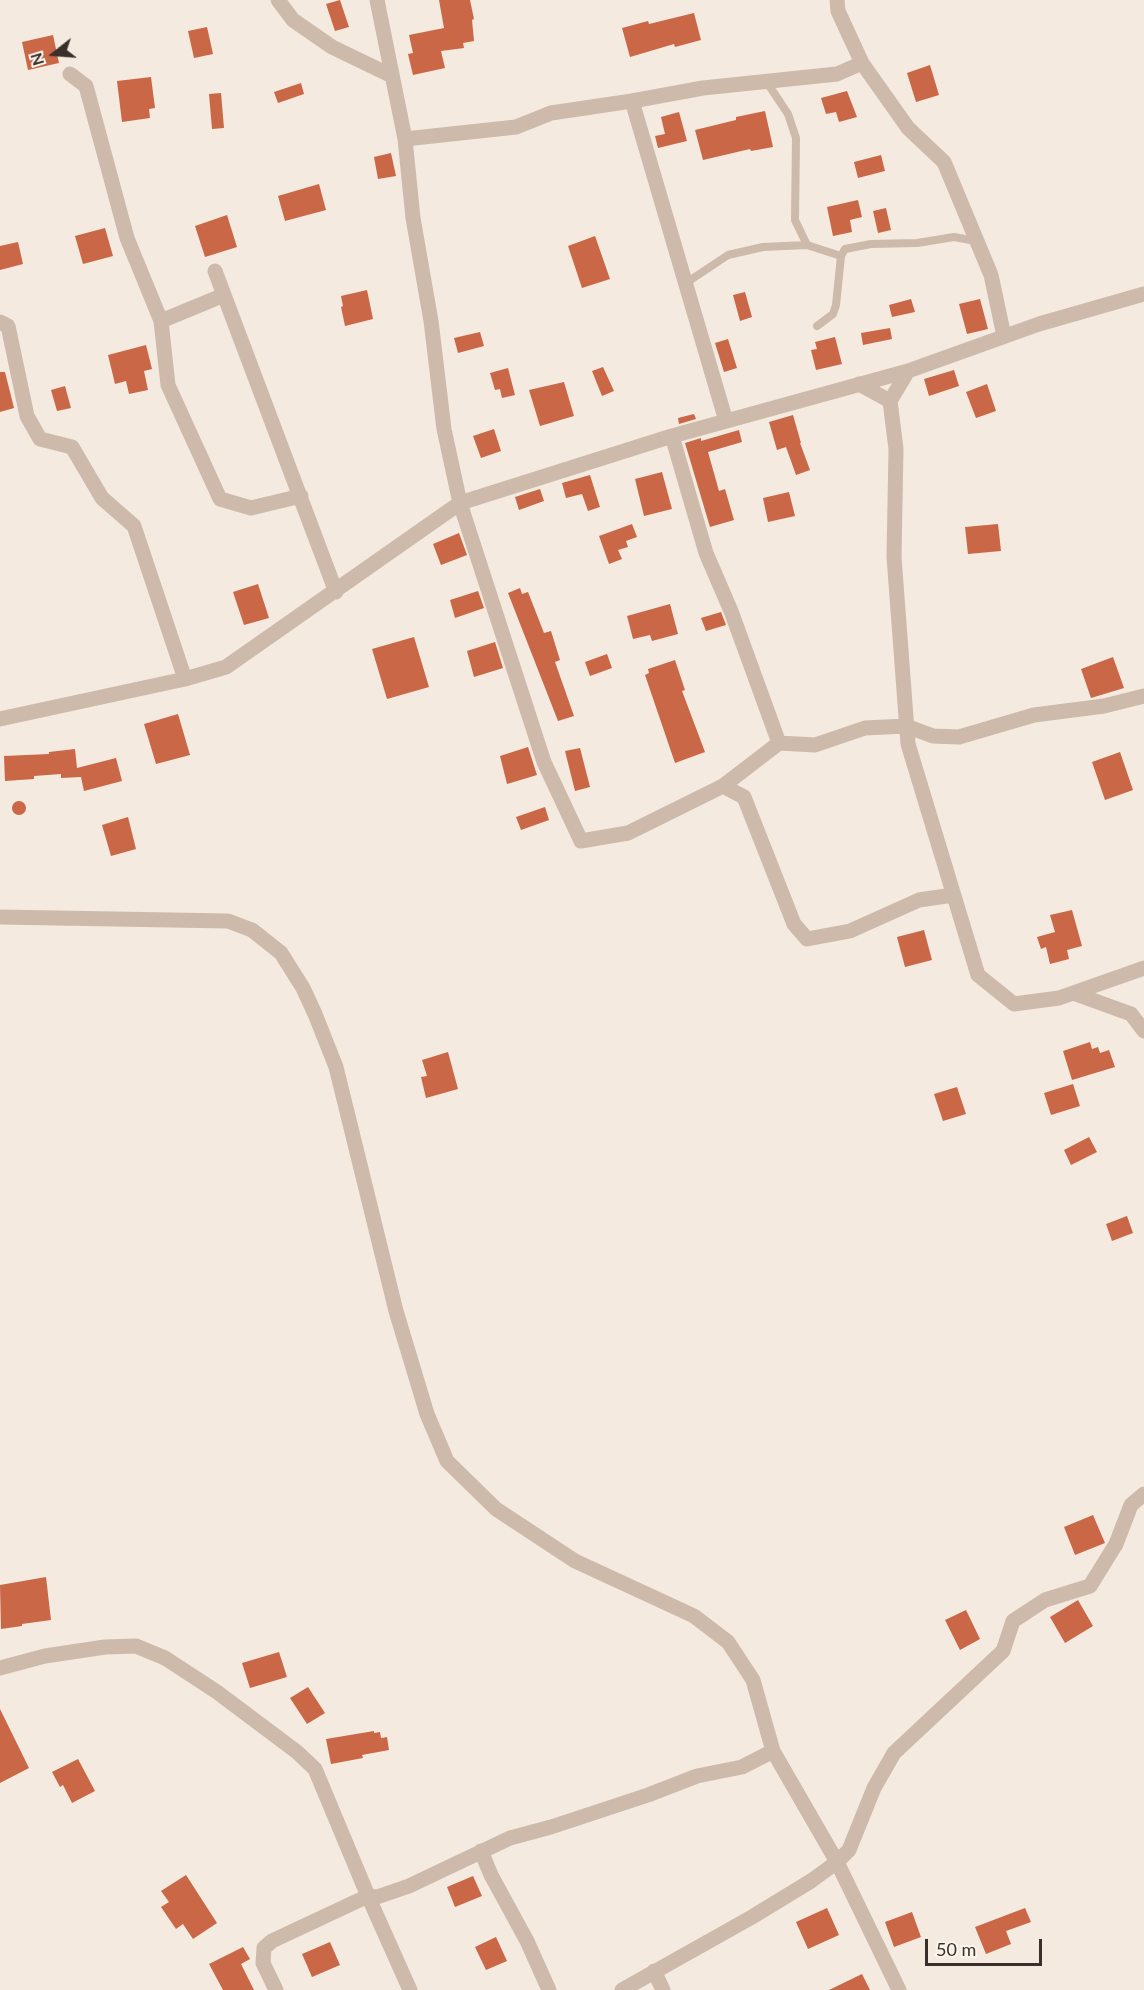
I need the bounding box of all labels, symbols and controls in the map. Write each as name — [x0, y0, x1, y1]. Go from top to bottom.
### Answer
north arrow — [24, 24, 84, 84]
text: N — [25, 51, 47, 68]
scale bar — [928, 1927, 1045, 1965]
text: 50 m — [936, 1938, 976, 1960]

